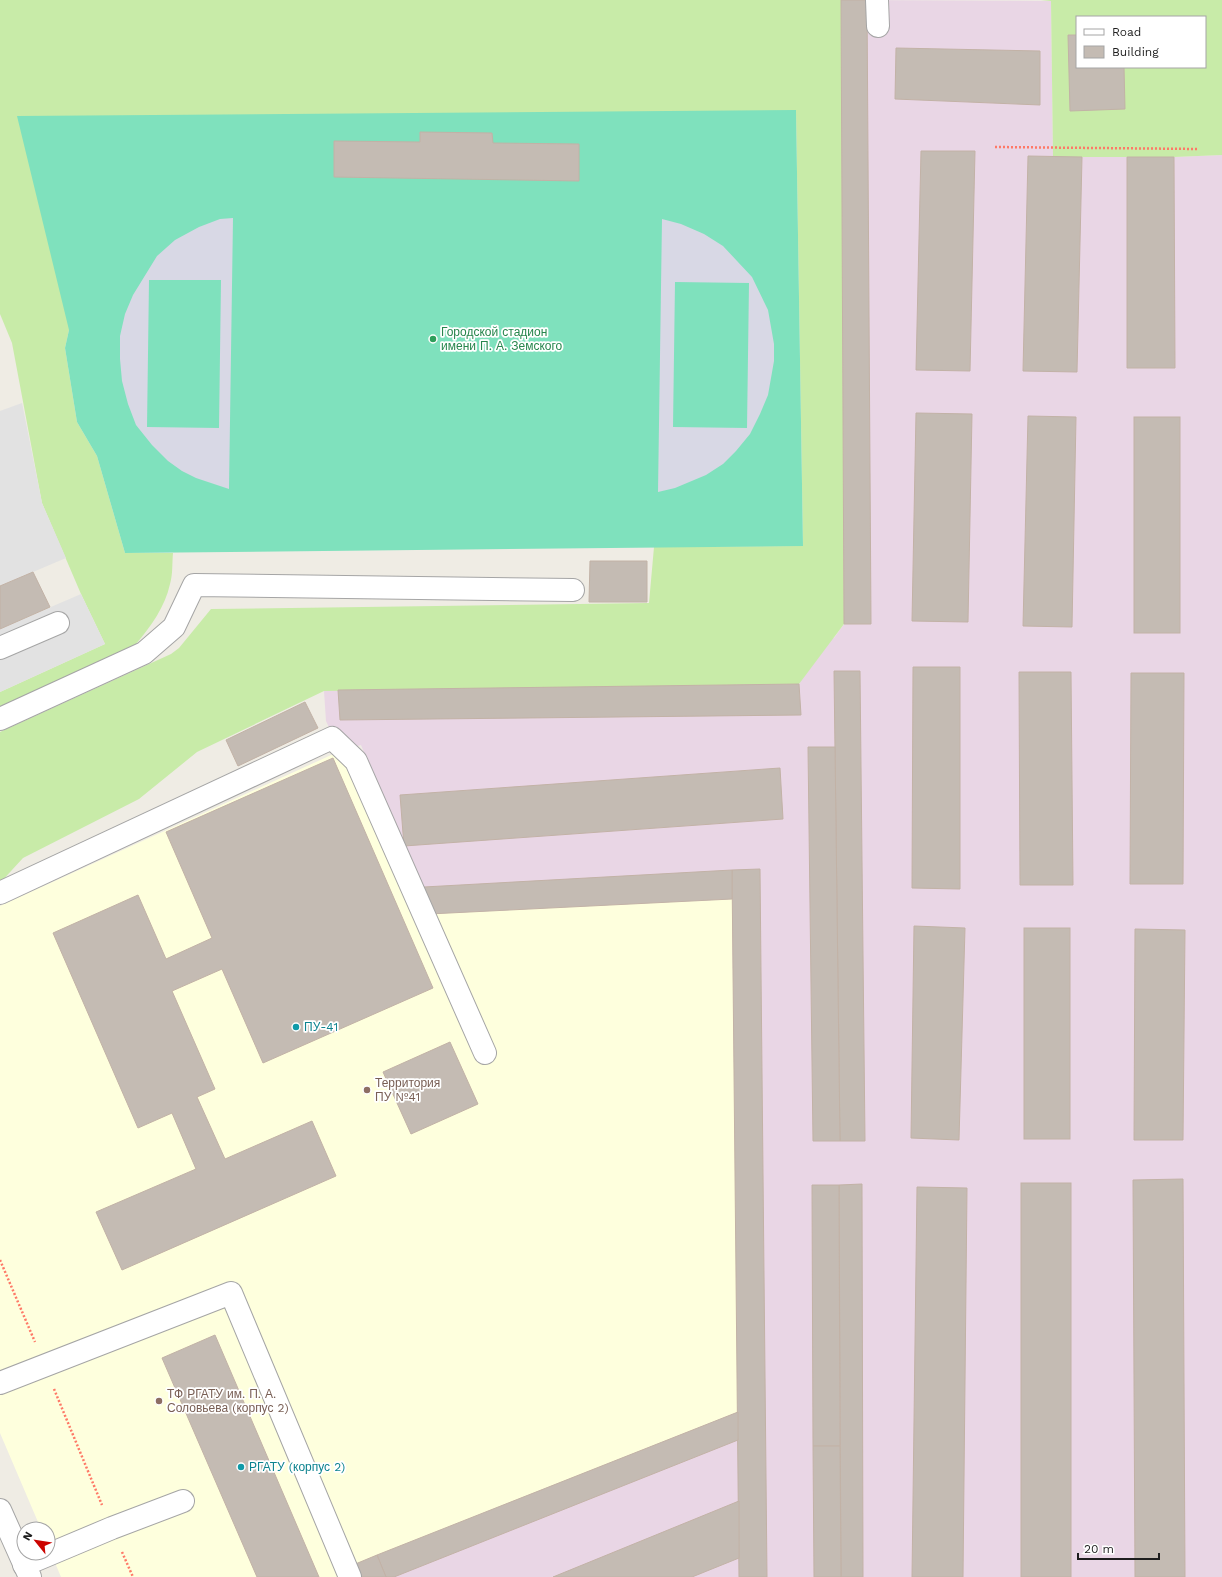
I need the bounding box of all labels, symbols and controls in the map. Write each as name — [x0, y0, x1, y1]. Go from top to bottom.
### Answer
legend — [1076, 16, 1206, 68]
text: Road — [1112, 25, 1141, 39]
text: Building — [1112, 45, 1159, 59]
place label: Городской стадион имени П. А. Земского — [441, 325, 563, 353]
marker: Городской стадион имени П. А. Земского — [428, 334, 438, 344]
place label: ПУ-41 — [304, 1020, 338, 1034]
marker: ПУ-41 — [291, 1022, 301, 1032]
place label: Территория ПУ №41 — [375, 1076, 440, 1104]
marker: Территория ПУ №41 — [362, 1085, 372, 1095]
place label: ТФ РГАТУ им. П. А. Соловьева (корпус 2) — [167, 1387, 289, 1415]
marker: ТФ РГАТУ им. П. А. Соловьева (корпус 2) — [154, 1396, 164, 1406]
place label: РГАТУ (корпус 2) — [249, 1460, 345, 1474]
marker: РГАТУ (корпус 2) — [236, 1462, 246, 1472]
north arrow — [16, 1521, 56, 1561]
text: N — [20, 1529, 35, 1543]
scale bar — [1078, 1535, 1159, 1561]
text: 20 m — [1084, 1542, 1114, 1556]

